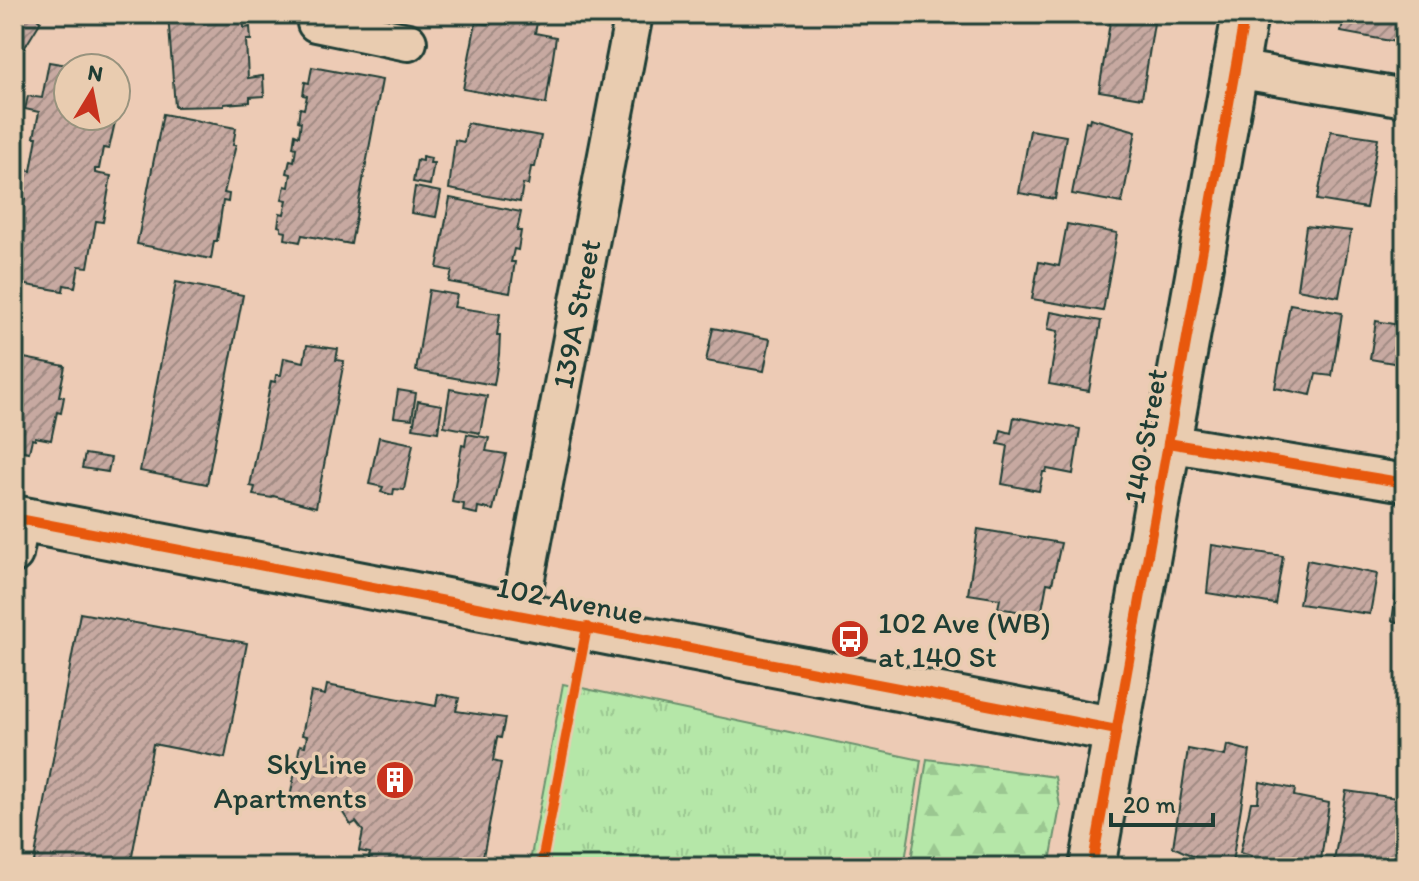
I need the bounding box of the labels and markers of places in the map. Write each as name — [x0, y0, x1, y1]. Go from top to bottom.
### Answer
place label: 102 Ave (WB) at 140 St — [878, 604, 1051, 675]
bus stop icon: 102 Ave (WB) at 140 St — [829, 618, 871, 660]
place label: SkyLine Apartments — [214, 745, 367, 816]
building icon: SkyLine Apartments — [374, 759, 416, 801]

